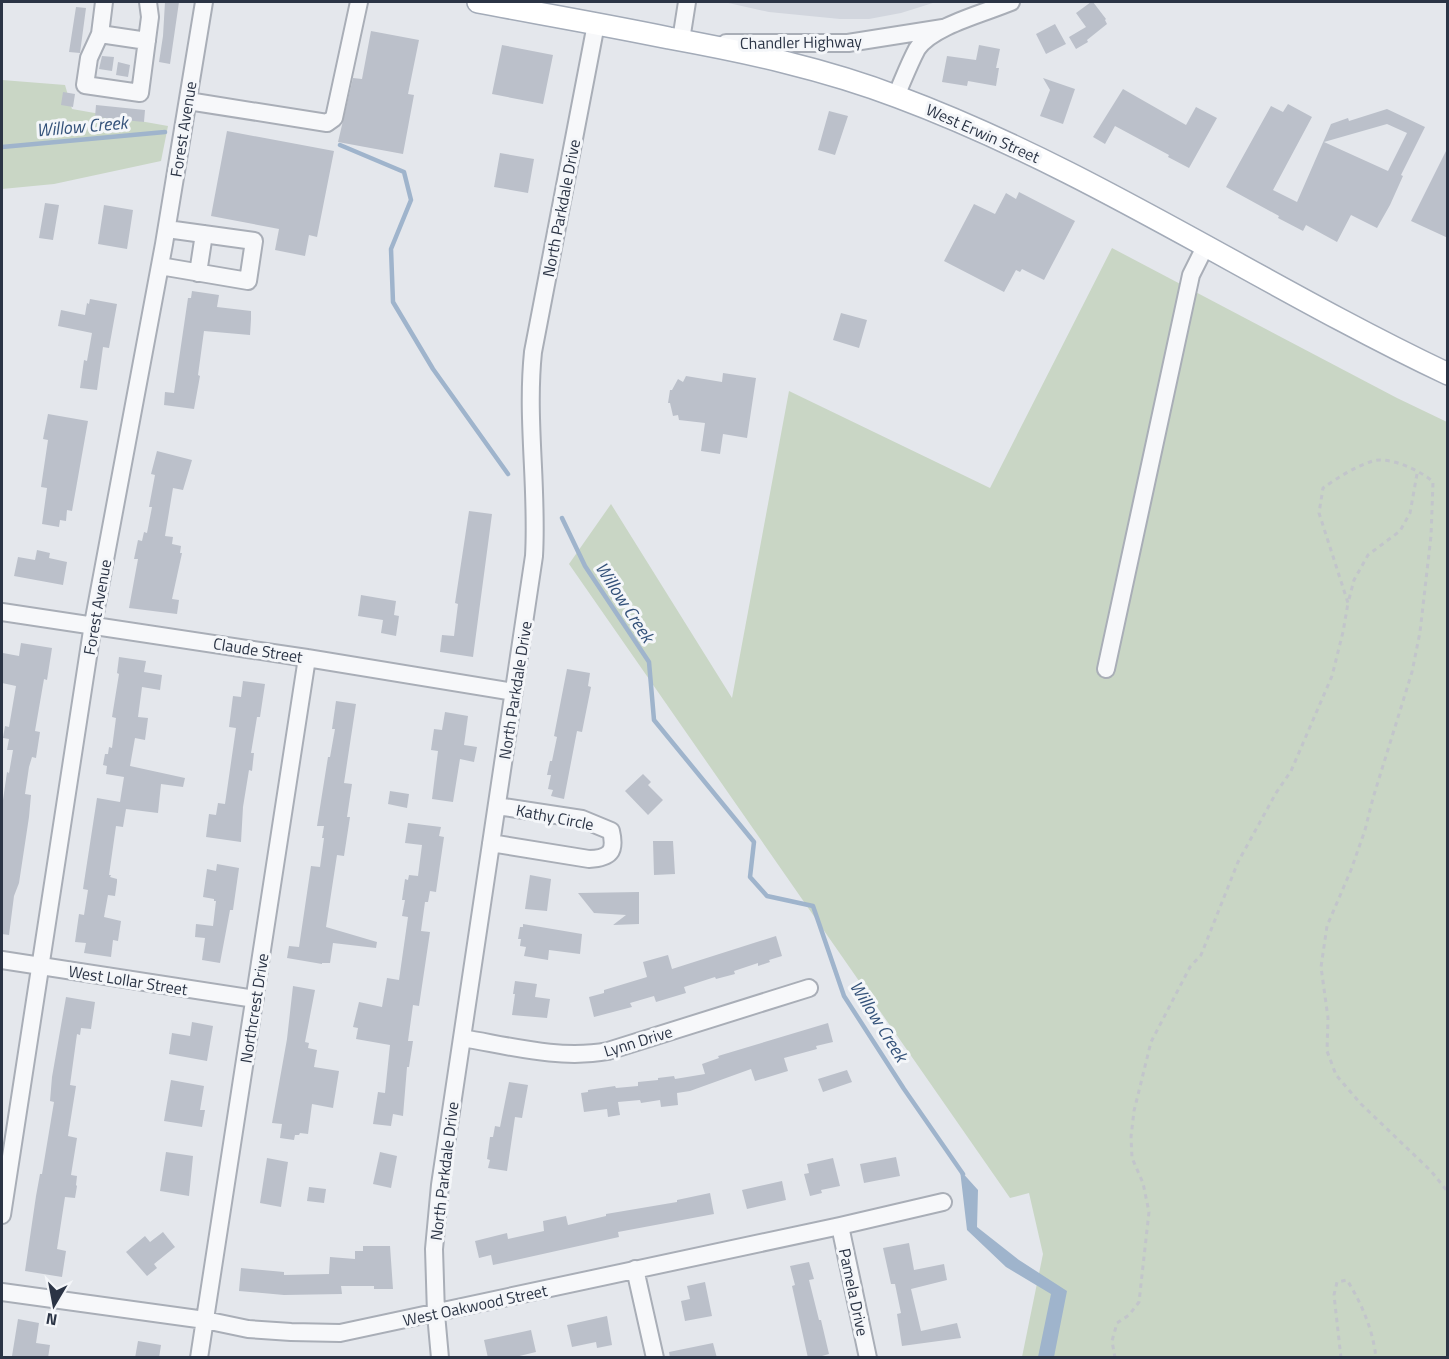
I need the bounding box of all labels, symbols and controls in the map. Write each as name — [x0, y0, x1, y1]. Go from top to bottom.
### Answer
street label: Chandler Highway — [740, 29, 862, 55]
street label: Forest Avenue — [164, 79, 202, 179]
street label: West Erwin Street — [922, 97, 1044, 169]
water label: Willow Creek — [35, 108, 131, 143]
street label: North Parkdale Drive — [536, 137, 586, 279]
water label: Willow Creek — [589, 556, 662, 649]
street label: Forest Avenue — [77, 557, 117, 657]
street label: North Parkdale Drive — [492, 619, 538, 761]
street label: Claude Street — [212, 631, 305, 669]
street label: Kathy Circle — [514, 798, 596, 836]
street label: Northcrest Drive — [233, 951, 275, 1065]
street label: West Lollar Street — [67, 959, 190, 1001]
water label: Willow Creek — [843, 975, 916, 1069]
street label: Lynn Drive — [601, 1019, 675, 1063]
street label: North Parkdale Drive — [424, 1100, 464, 1242]
street label: Pamela Drive — [833, 1246, 875, 1338]
north arrow — [24, 1275, 84, 1335]
street label: West Oakwood Street — [401, 1278, 550, 1332]
text: N — [44, 1307, 59, 1333]

